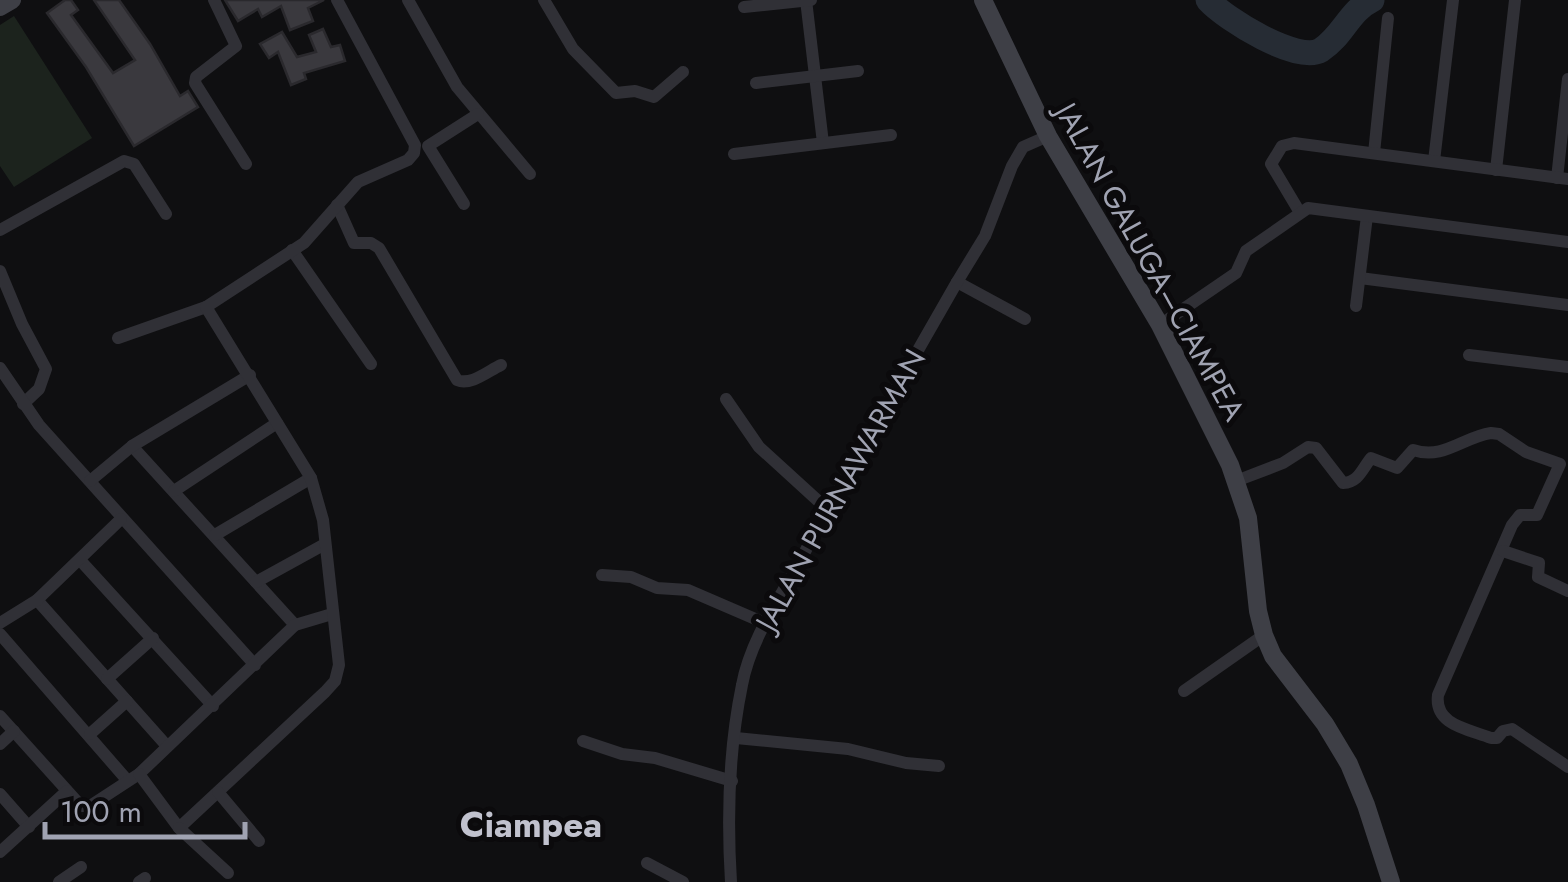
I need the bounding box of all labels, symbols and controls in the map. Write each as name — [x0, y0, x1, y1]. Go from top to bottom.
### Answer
street label: JALAN GALUGA–CIAMPEA — [1043, 92, 1256, 428]
street label: JALAN PURNAWARMAN — [743, 341, 936, 642]
scale bar — [45, 777, 245, 839]
text: 100 m — [60, 790, 142, 833]
district label: Ciampea — [460, 800, 602, 850]

